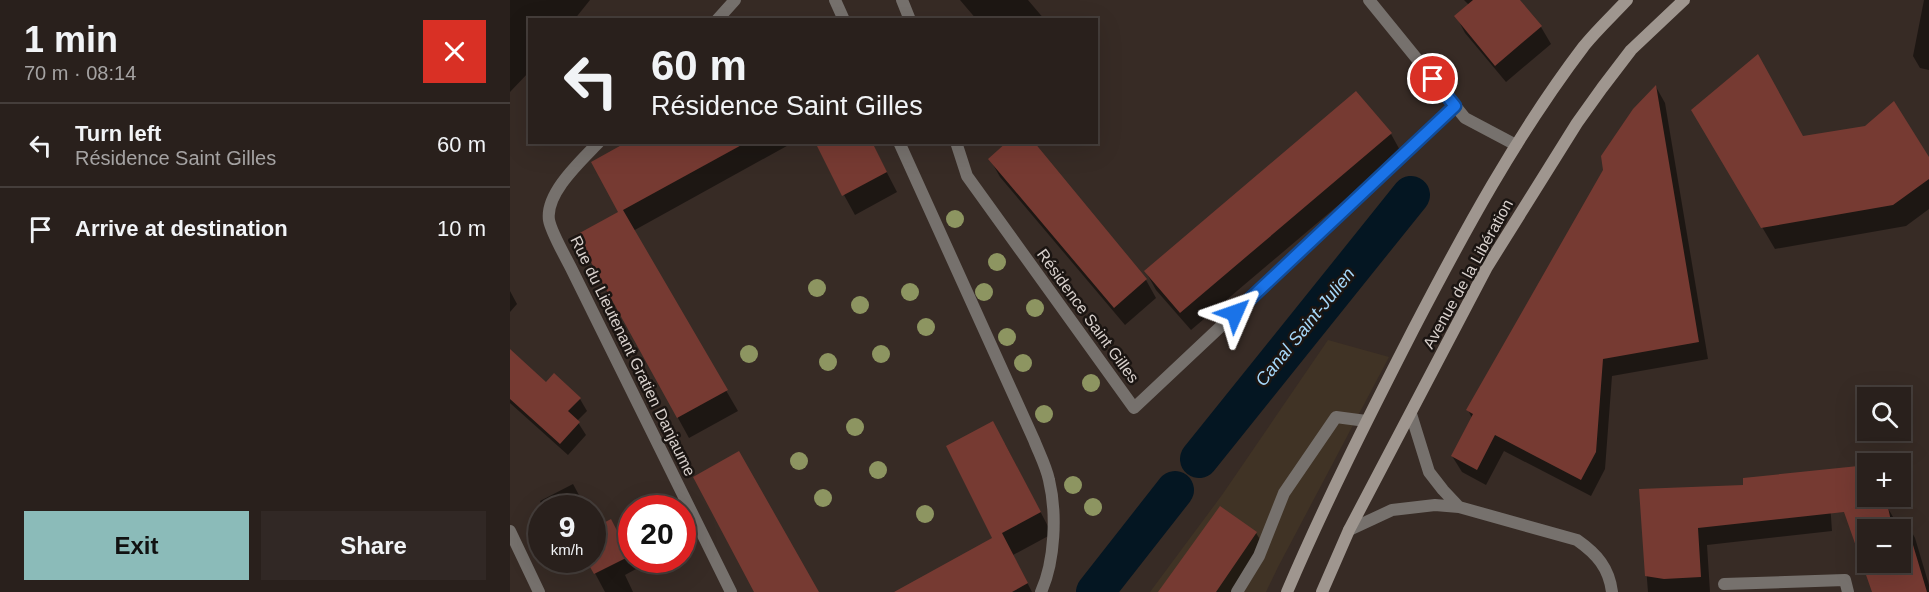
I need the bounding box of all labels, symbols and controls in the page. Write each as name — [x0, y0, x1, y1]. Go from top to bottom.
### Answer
text: 1 min — [24, 19, 118, 60]
button: close — [423, 20, 486, 83]
icon: left — [552, 42, 630, 120]
text: 60 m — [651, 42, 747, 89]
pin — [1407, 53, 1458, 104]
text: 70 m · 08:14 — [24, 62, 136, 84]
icon: arrive — [1416, 62, 1449, 95]
text: Résidence Saint Gilles — [651, 91, 923, 121]
text: Turn left — [75, 121, 161, 146]
icon: left — [24, 129, 57, 162]
text: 60 m — [437, 132, 486, 157]
text: Résidence Saint Gilles — [75, 147, 276, 169]
street label: Avenue de la Libération — [1420, 196, 1516, 352]
icon: arrive — [24, 213, 57, 246]
text: Arrive at destination — [75, 216, 288, 241]
text: 10 m — [437, 216, 486, 241]
street label: Rue du Lieutenant Gratien Danjaume — [567, 233, 699, 479]
street label: Résidence Saint Gilles — [1034, 246, 1142, 386]
water label: Canal Saint-Julien — [1251, 264, 1359, 390]
position arrow — [1203, 281, 1267, 345]
map controls — [1857, 387, 1911, 573]
button: search — [1857, 387, 1911, 441]
button: + — [1857, 453, 1911, 507]
speed limit sign: 20 — [618, 495, 696, 573]
text: 9 — [559, 510, 575, 543]
button: Exit — [24, 511, 249, 580]
button: Share — [261, 511, 486, 580]
button: − — [1857, 519, 1911, 573]
text: km/h — [551, 541, 583, 558]

